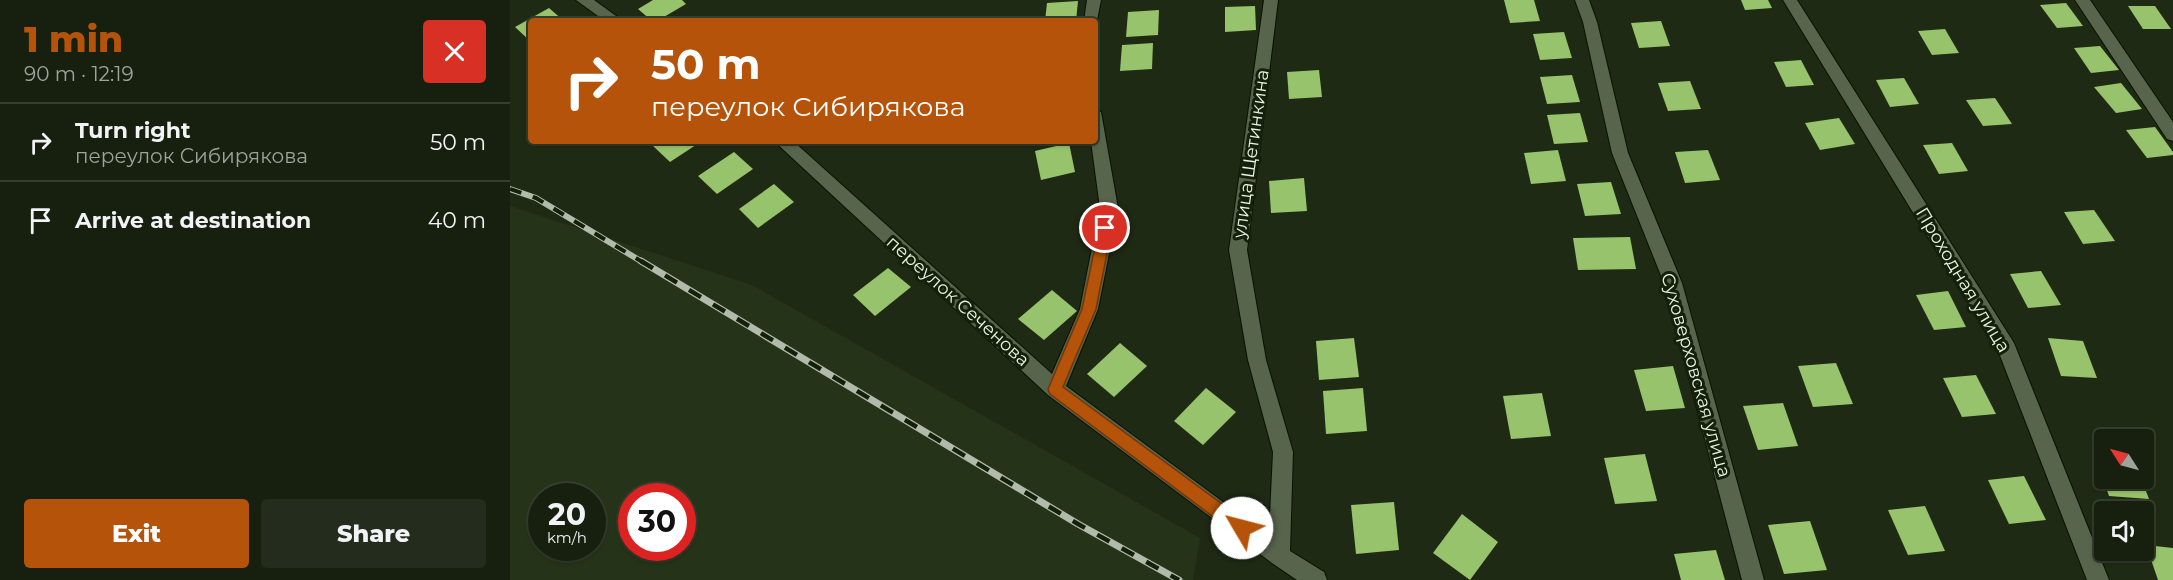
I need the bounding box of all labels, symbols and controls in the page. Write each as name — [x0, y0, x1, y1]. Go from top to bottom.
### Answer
text: 1 min — [24, 17, 123, 61]
button: close — [423, 20, 486, 83]
text: 50 m — [651, 38, 760, 90]
icon: right — [552, 42, 630, 120]
text: 90 m · 12:19 — [24, 62, 134, 86]
street label: улица Щетинкина — [1228, 68, 1274, 241]
text: переулок Сибирякова — [651, 90, 966, 123]
text: Turn right — [75, 117, 190, 144]
icon: right — [24, 126, 57, 159]
text: 50 m — [430, 129, 486, 156]
text: переулок Сибирякова — [75, 144, 308, 168]
pin — [1079, 202, 1130, 253]
icon: arrive — [24, 204, 57, 237]
street label: Проходная улица — [1911, 204, 2015, 356]
text: Arrive at destination — [75, 207, 311, 234]
text: 40 m — [428, 207, 486, 234]
icon: arrive — [1088, 211, 1121, 244]
street label: переулок Сеченова — [882, 231, 1034, 371]
street label: Суховерховская улица — [1656, 270, 1736, 480]
north arrow — [2094, 429, 2154, 489]
map controls — [2094, 429, 2154, 561]
speed limit sign: 30 — [618, 483, 696, 561]
text: 20 — [548, 496, 586, 533]
position arrow — [1210, 496, 1274, 560]
button: Exit — [24, 499, 249, 568]
button: Share — [261, 499, 486, 568]
button: sound — [2094, 501, 2154, 561]
text: km/h — [547, 528, 587, 547]

